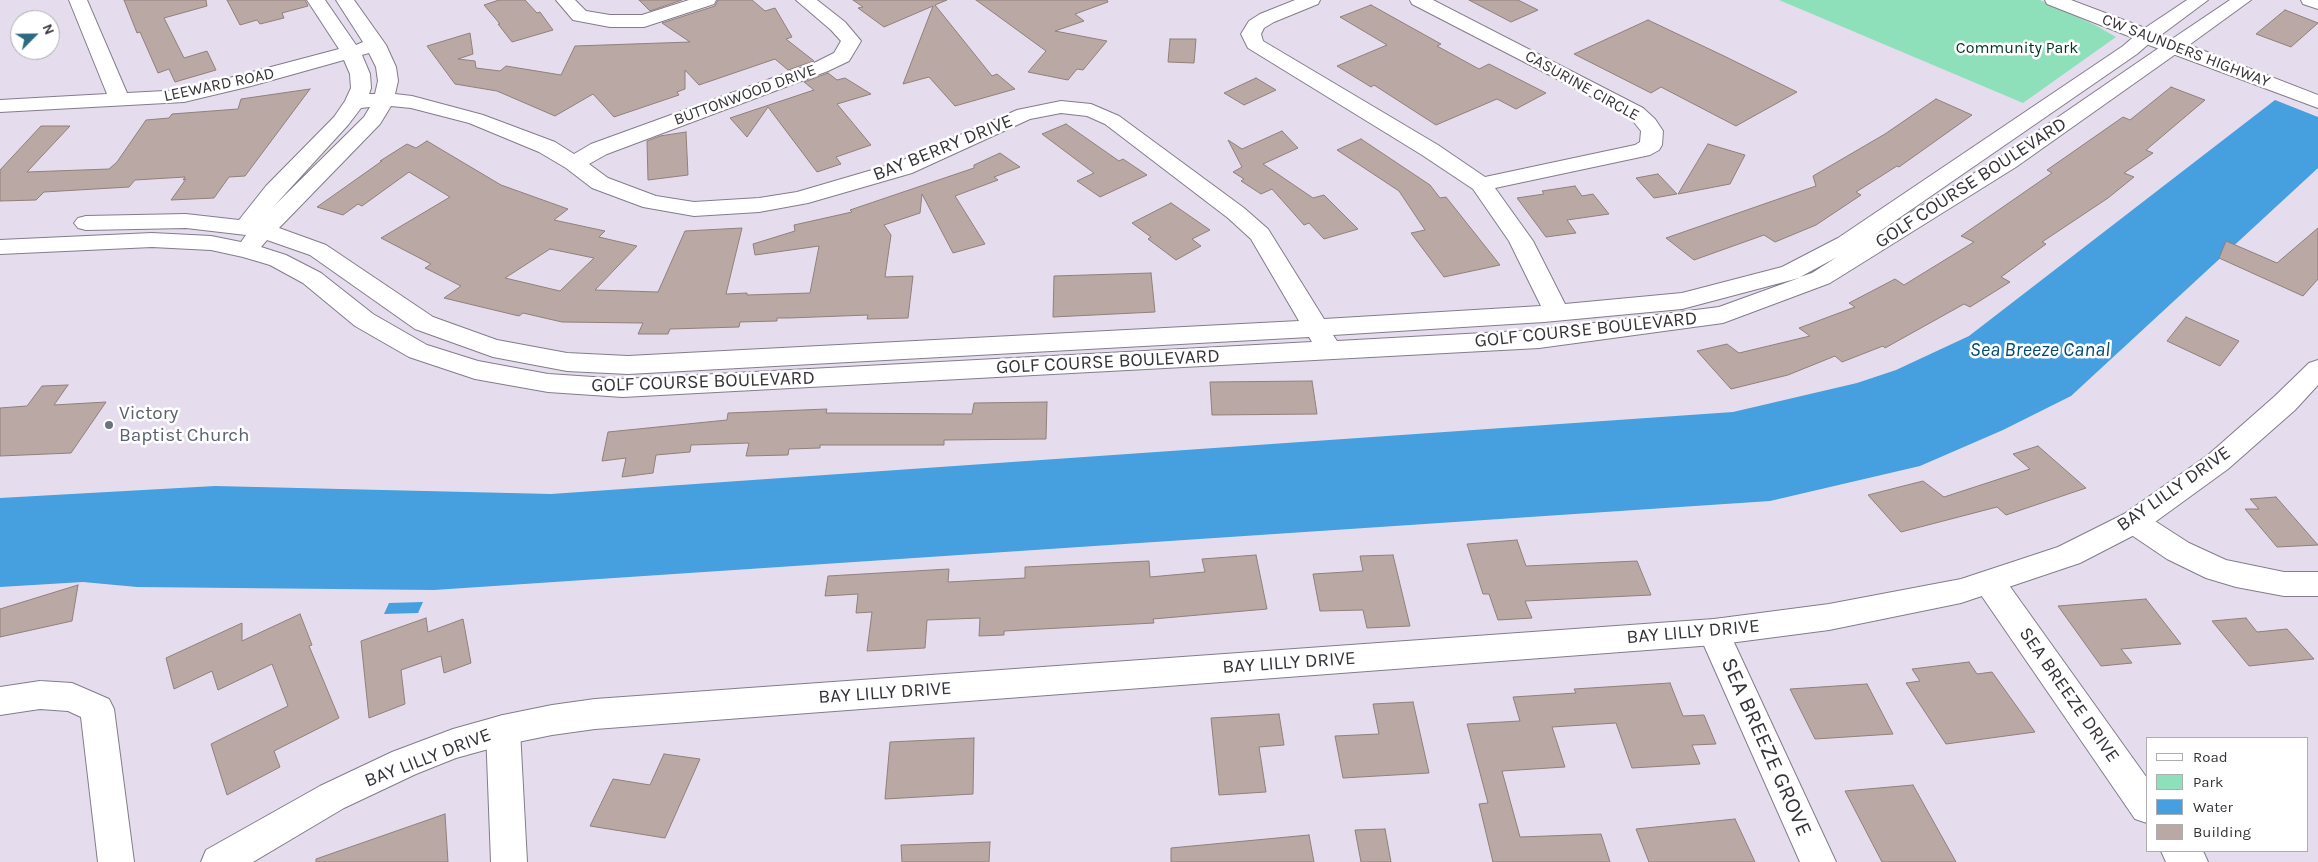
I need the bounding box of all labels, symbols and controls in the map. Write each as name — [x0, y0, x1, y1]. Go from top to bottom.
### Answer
north arrow — [10, 10, 60, 60]
street label: CW SAUNDERS HIGHWAY — [2099, 10, 2273, 92]
text: N — [39, 21, 58, 37]
park label: Community Park — [1956, 38, 2078, 58]
street label: CASURINE CIRCLE — [1522, 47, 1642, 125]
street label: BUTTONWOOD DRIVE — [671, 60, 819, 130]
street label: LEEWARD ROAD — [162, 64, 276, 106]
street label: BAY BERRY DRIVE — [870, 110, 1016, 186]
street label: GOLF COURSE BOULEVARD — [1871, 113, 2071, 253]
street label: GOLF COURSE BOULEVARD — [1474, 307, 1698, 353]
water label: Sea Breeze Canal — [1970, 338, 2110, 362]
street label: GOLF COURSE BOULEVARD — [996, 345, 1220, 379]
street label: GOLF COURSE BOULEVARD — [591, 367, 815, 397]
place label: Victory Baptist Church — [119, 403, 250, 447]
marker: Victory Baptist Church — [103, 419, 115, 431]
street label: BAY LILLY DRIVE — [2113, 441, 2235, 537]
street label: BAY LILLY DRIVE — [1625, 615, 1761, 649]
street label: SEA BREEZE DRIVE — [2014, 623, 2124, 767]
street label: BAY LILLY DRIVE — [1222, 647, 1356, 679]
street label: SEA BREEZE GROVE — [1715, 654, 1817, 840]
street label: BAY LILLY DRIVE — [818, 677, 952, 709]
street label: BAY LILLY DRIVE — [362, 723, 494, 793]
legend — [2146, 737, 2308, 852]
text: Road — [2193, 748, 2228, 766]
text: Park — [2193, 773, 2223, 791]
text: Water — [2193, 798, 2233, 816]
text: Building — [2193, 823, 2251, 841]

